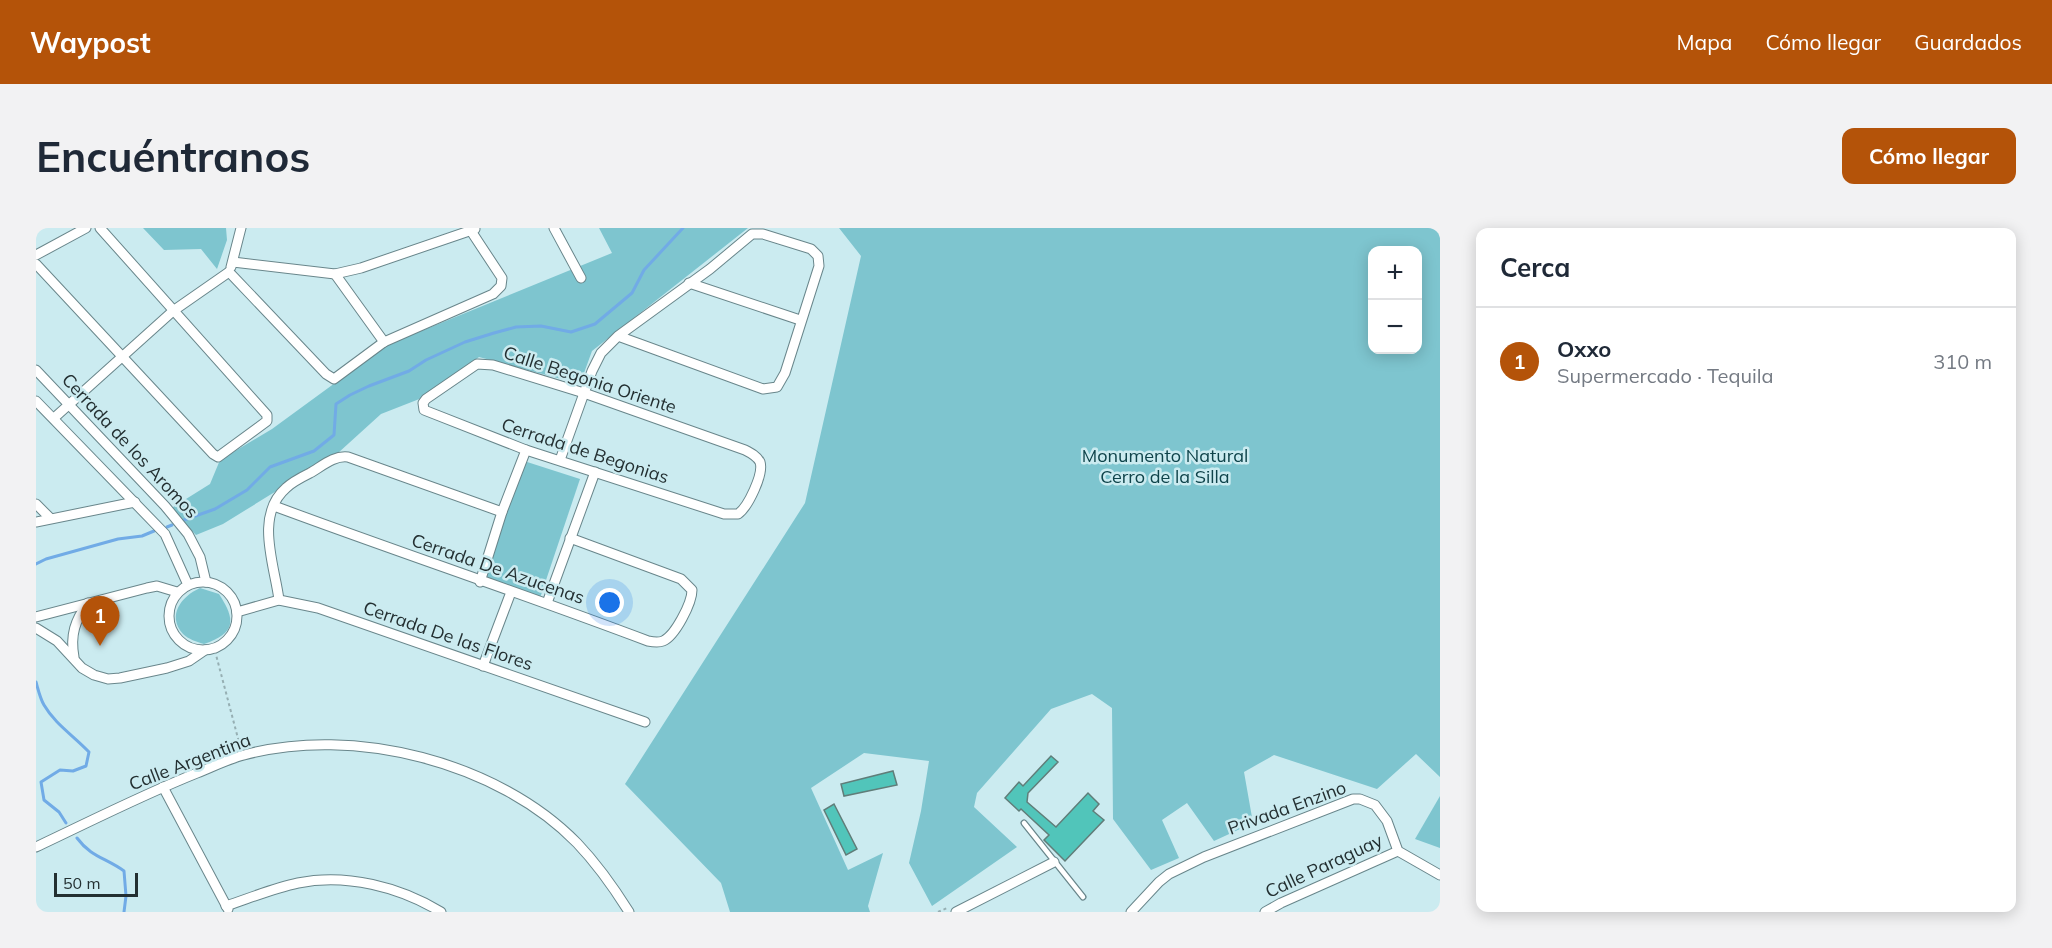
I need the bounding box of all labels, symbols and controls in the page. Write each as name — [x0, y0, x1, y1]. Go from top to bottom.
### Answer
text: Waypost — [30, 25, 151, 60]
text: Mapa — [1677, 29, 1732, 55]
text: Cómo llegar — [1765, 29, 1881, 55]
text: Guardados — [1914, 29, 2022, 55]
button: Cómo llegar — [1842, 128, 2016, 184]
text: Encuéntranos — [36, 130, 310, 183]
map controls — [1368, 246, 1422, 354]
button: + — [1368, 246, 1422, 300]
text: Cerca — [1500, 251, 1570, 284]
button: − — [1368, 300, 1422, 354]
text: Oxxo — [1557, 335, 1611, 363]
street label: Calle Begonia Oriente — [501, 341, 680, 418]
text: 1 — [1514, 349, 1526, 374]
text: 310 m — [1933, 349, 1992, 374]
text: Supermercado · Tequila — [1557, 363, 1774, 388]
street label: Cerrada de los Aromos — [57, 368, 204, 523]
street label: Cerrada de Begonias — [499, 413, 672, 488]
park label: Monumento Natural Cerro de la Silla — [1082, 444, 1248, 488]
street label: Cerrada De Azucenas — [409, 528, 588, 609]
your location — [595, 588, 624, 617]
pin: 1 — [80, 596, 120, 646]
street label: Cerrada De las Flores — [360, 596, 536, 675]
street label: Calle Argentina — [126, 728, 254, 795]
street label: Privada Enzino — [1224, 775, 1349, 840]
street label: Calle Paraguay — [1262, 828, 1386, 903]
scale bar — [54, 870, 138, 898]
text: 50 m — [63, 873, 100, 893]

